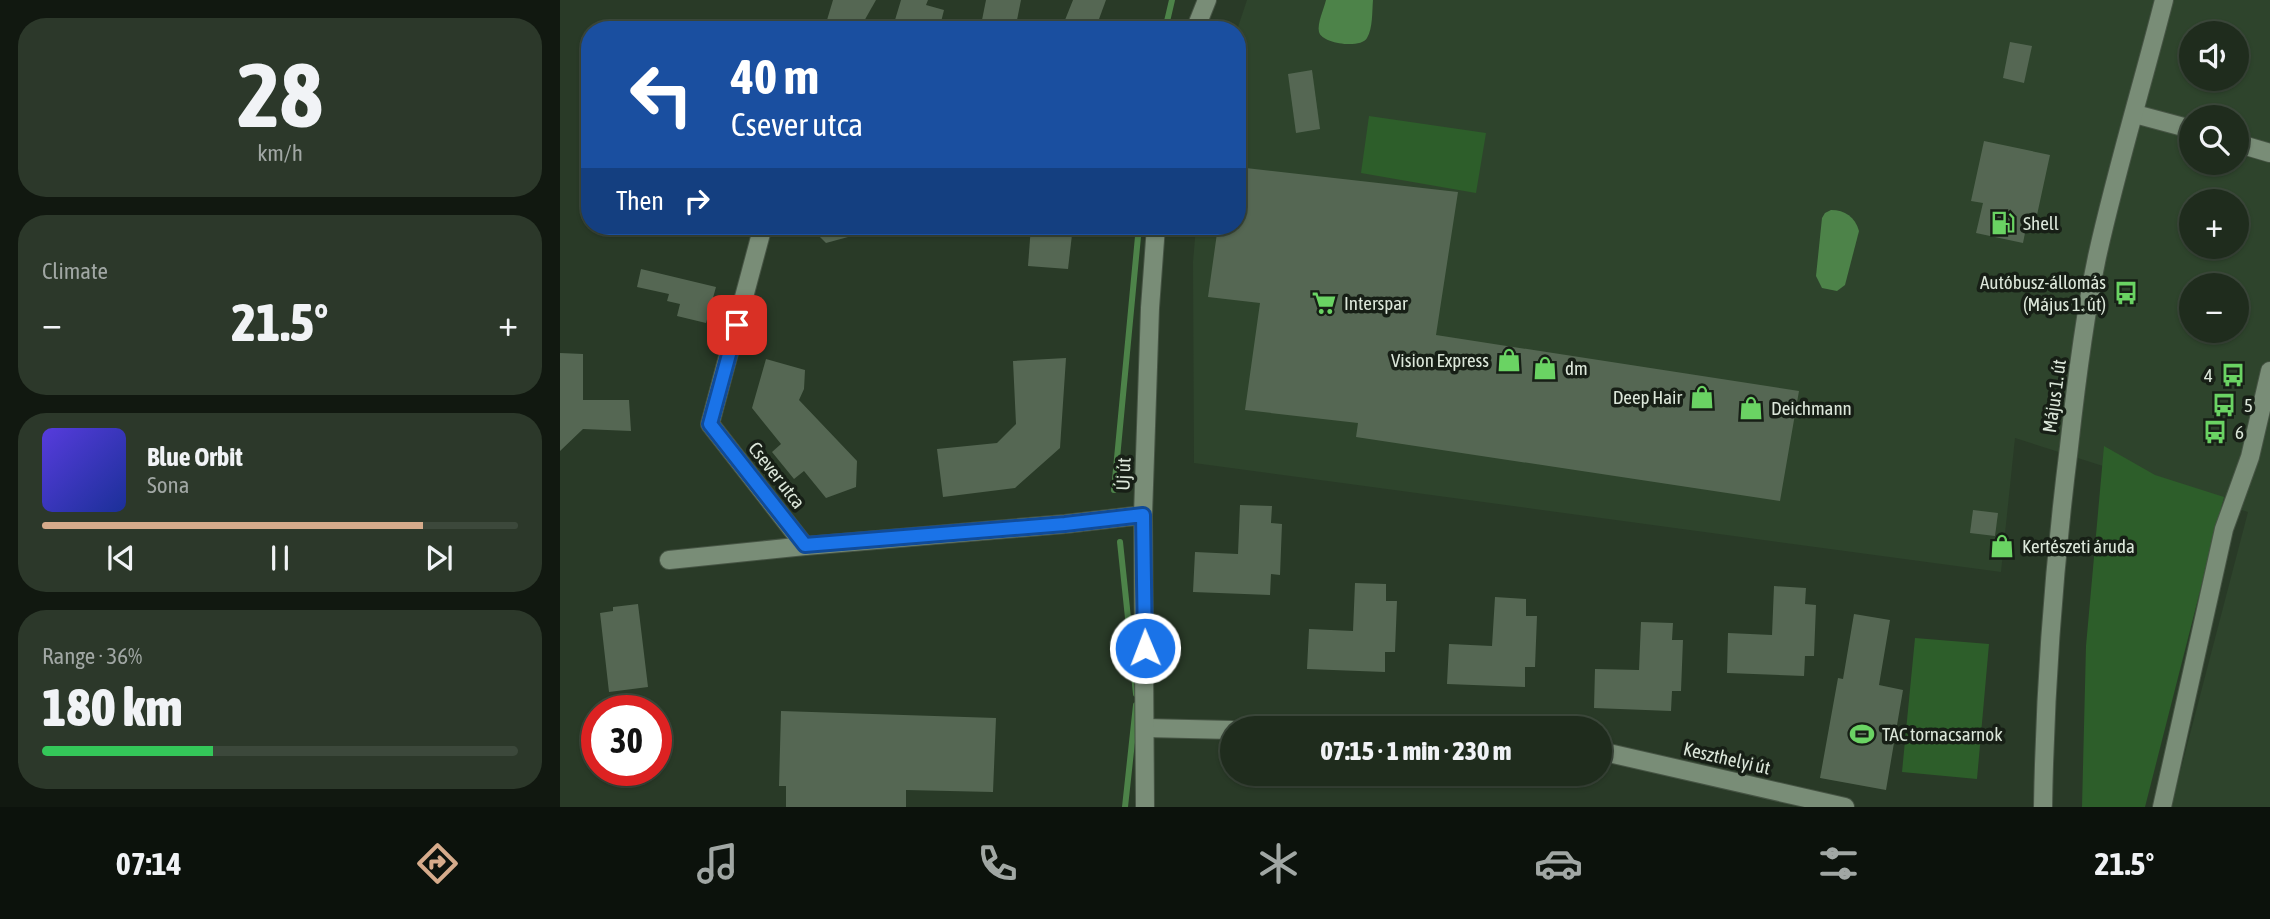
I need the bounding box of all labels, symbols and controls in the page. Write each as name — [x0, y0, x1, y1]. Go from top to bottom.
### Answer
map controls — [2179, 21, 2249, 343]
button: sound — [2179, 21, 2249, 91]
text: 28 — [237, 42, 323, 146]
text: 40 m — [731, 48, 819, 104]
icon: left — [616, 49, 707, 140]
button: search — [2179, 105, 2249, 175]
text: Csever utca — [731, 106, 863, 143]
text: km/h — [257, 140, 303, 166]
icon: right — [678, 182, 716, 220]
text: Then — [616, 186, 664, 216]
button: + — [2179, 189, 2249, 259]
fuel station icon: Shell — [1989, 209, 2017, 237]
place label: Shell — [2023, 212, 2059, 234]
text: Climate — [42, 258, 108, 284]
place label: Autóbusz-állomás (Május 1. út) — [1980, 271, 2106, 315]
button: − — [2179, 273, 2249, 343]
bus stop icon: Autóbusz-állomás (Május 1. út) — [2112, 279, 2140, 307]
supermarket icon: Interspar — [1310, 289, 1338, 317]
text: 21.5° — [232, 292, 328, 352]
place label: Interspar — [1344, 292, 1408, 314]
pin — [707, 295, 767, 355]
text: − — [42, 301, 62, 344]
text: + — [498, 301, 518, 344]
icon: arrive — [718, 306, 756, 344]
shop icon: Vision Express — [1495, 346, 1523, 374]
place label: Vision Express — [1391, 349, 1489, 371]
shop icon: dm — [1531, 354, 1559, 382]
place label: dm — [1565, 357, 1588, 379]
street label: Május 1. út — [2038, 358, 2070, 434]
bus stop icon: 4 — [2219, 361, 2247, 389]
place label: 4 — [2204, 364, 2213, 386]
shop icon: Deep Hair — [1688, 383, 1716, 411]
place label: Deep Hair — [1613, 386, 1682, 408]
bus stop icon: 5 — [2210, 391, 2238, 419]
shop icon: Deichmann — [1737, 394, 1765, 422]
place label: 5 — [2244, 394, 2253, 416]
place label: Deichmann — [1771, 397, 1852, 419]
bus stop icon: 6 — [2201, 418, 2229, 446]
place label: 6 — [2235, 421, 2244, 443]
street label: Csever utca — [744, 437, 810, 513]
text: Blue Orbit — [147, 442, 243, 472]
street label: Új út — [1111, 457, 1135, 491]
text: Sona — [147, 472, 189, 498]
shop icon: Kertészeti áruda — [1988, 532, 2016, 560]
place label: Kertészeti áruda — [2022, 535, 2135, 557]
icon: previous — [102, 539, 140, 577]
icon: pause — [261, 539, 299, 577]
icon: next — [420, 539, 458, 577]
position arrow — [1108, 611, 1182, 685]
text: Range · 36% — [42, 643, 142, 669]
text: 180 km — [42, 677, 183, 737]
speed limit sign: 30 — [581, 695, 672, 786]
sports icon: TAC tornacsarnok — [1848, 720, 1876, 748]
place label: TAC tornacsarnok — [1882, 723, 2003, 745]
text: 07:15 · 1 min · 230 m — [1321, 736, 1511, 766]
street label: Keszthelyi út — [1681, 737, 1773, 779]
icon: directions — [413, 839, 462, 888]
icon: music — [693, 839, 742, 888]
icon: phone — [973, 839, 1022, 888]
icon: climate — [1254, 839, 1303, 888]
icon: car — [1534, 839, 1583, 888]
icon: filters — [1814, 839, 1863, 888]
text: 07:14 — [116, 845, 182, 882]
text: 21.5° — [2095, 845, 2154, 882]

